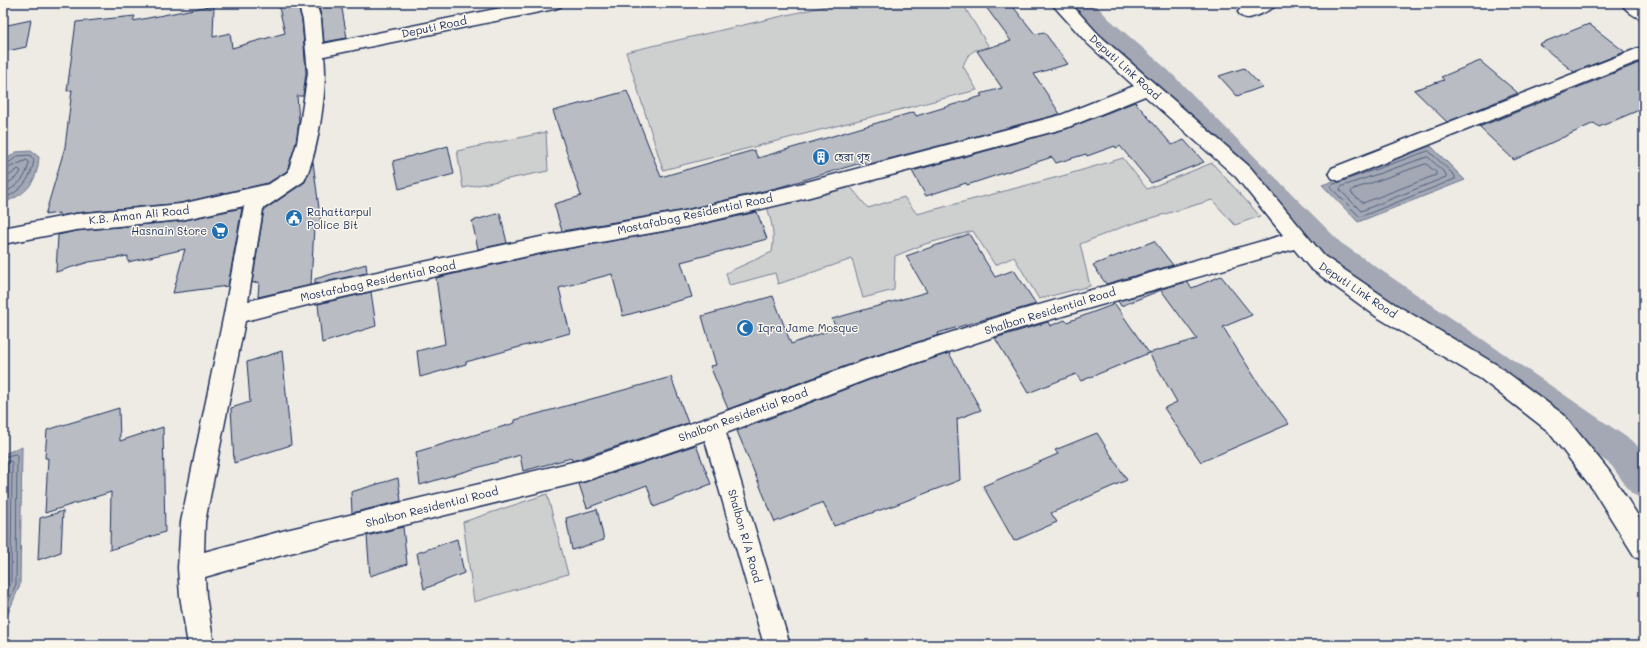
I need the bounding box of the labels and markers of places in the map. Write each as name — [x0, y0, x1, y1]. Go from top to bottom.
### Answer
building icon: হেরা গৃহ — [811, 147, 831, 167]
place label: হেরা গৃহ — [834, 149, 870, 165]
place label: Rahattarpul Police Bit — [307, 204, 372, 232]
public building icon: Rahattarpul Police Bit — [284, 208, 304, 228]
supermarket icon: Hasnain Store — [210, 221, 230, 241]
place label: Hasnain Store — [131, 223, 207, 238]
mosque icon: Iqra Jame Mosque — [735, 318, 755, 338]
place label: Iqra Jame Mosque — [758, 320, 858, 335]

